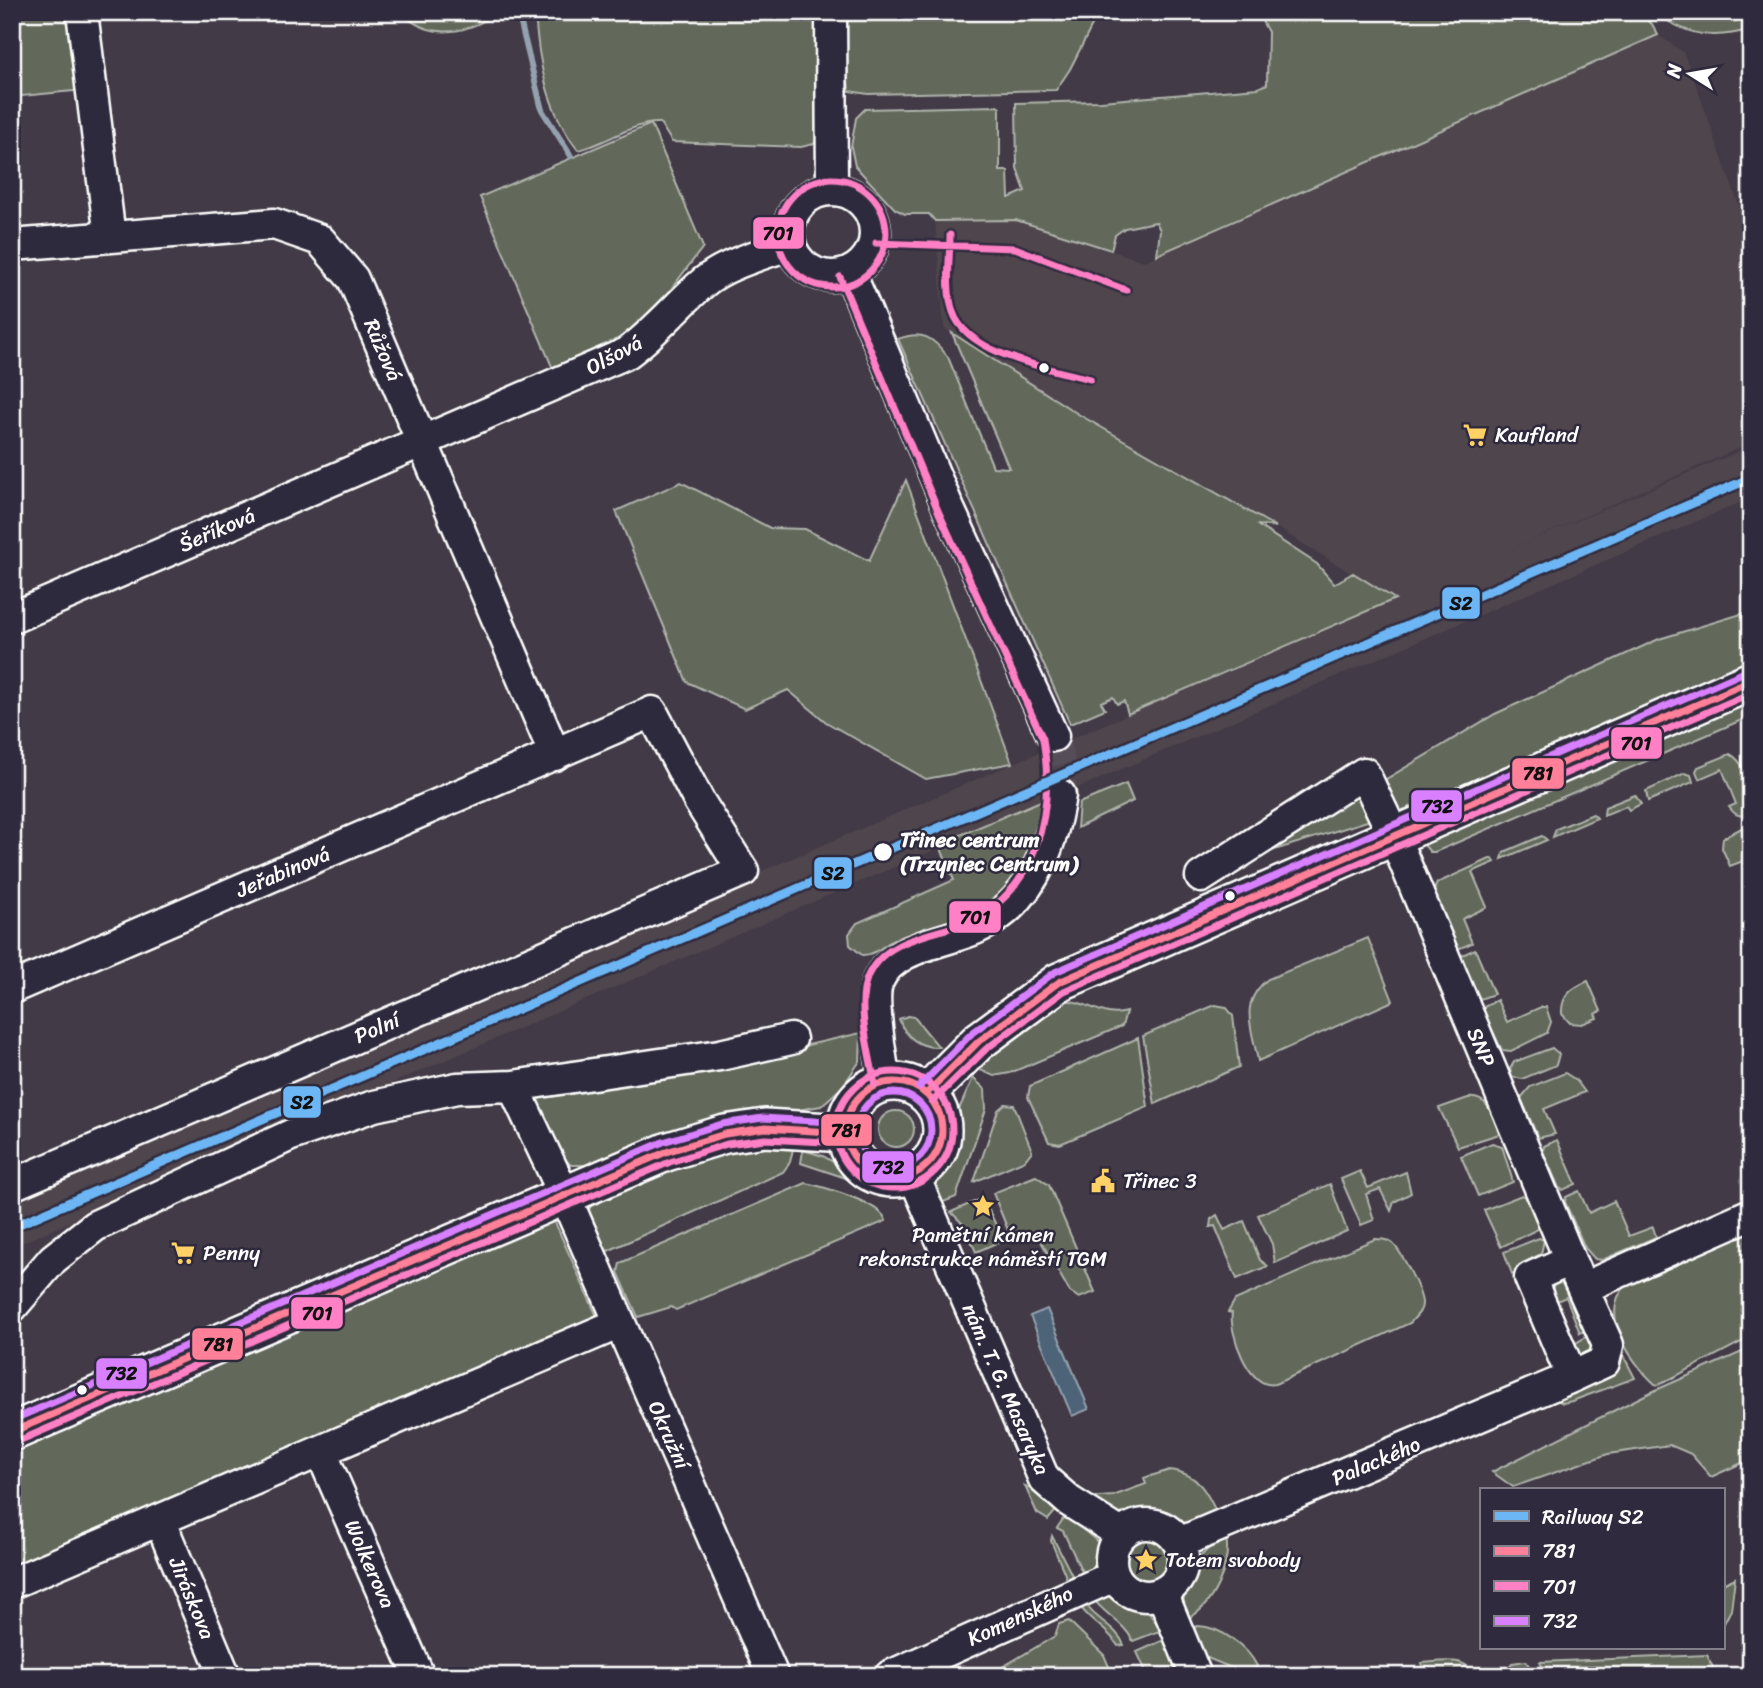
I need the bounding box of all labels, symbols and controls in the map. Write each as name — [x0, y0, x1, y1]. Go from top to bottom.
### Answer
north arrow — [1654, 38, 1724, 108]
text: N — [1656, 60, 1691, 81]
line badge: 701 — [752, 216, 805, 250]
text: 701 — [762, 217, 794, 250]
street label: Růžová — [353, 313, 413, 388]
street label: Olšová — [578, 324, 650, 386]
unlabelled marker — [1037, 361, 1051, 375]
place label: Kaufland — [1495, 416, 1580, 454]
supermarket icon: Kaufland — [1461, 421, 1489, 449]
street label: Šeříková — [173, 497, 262, 563]
line badge: S2 — [1441, 586, 1481, 620]
text: S2 — [1449, 587, 1472, 620]
line badge: 701 — [1610, 726, 1663, 760]
text: 701 — [1620, 727, 1652, 760]
line badge: 781 — [1511, 757, 1565, 790]
text: 781 — [1523, 757, 1553, 790]
line badge: 732 — [1410, 789, 1463, 823]
text: 732 — [1421, 790, 1453, 823]
place label: Třinec centrum (Trzyniec Centrum) — [900, 821, 1079, 883]
street label: Jeřabinová — [229, 835, 337, 909]
marker: Třinec centrum (Trzyniec Centrum) — [872, 841, 894, 863]
line badge: S2 — [813, 856, 853, 890]
text: S2 — [821, 857, 844, 890]
unlabelled marker — [1223, 889, 1237, 903]
line badge: 701 — [948, 900, 1002, 934]
text: 701 — [959, 901, 991, 934]
street label: Polní — [348, 1001, 408, 1055]
street label: SNP — [1456, 1021, 1506, 1073]
line badge: S2 — [282, 1085, 322, 1119]
text: S2 — [290, 1086, 313, 1119]
line badge: 781 — [820, 1113, 873, 1147]
text: 781 — [831, 1114, 861, 1147]
line badge: 732 — [861, 1150, 915, 1184]
text: 732 — [872, 1151, 904, 1184]
place label: Třinec 3 — [1123, 1162, 1197, 1200]
public building icon: Třinec 3 — [1089, 1167, 1117, 1195]
place icon: Pamětní kámen rekonstrukce náměstí TGM — [969, 1192, 997, 1220]
place label: Pamětní kámen rekonstrukce náměstí TGM — [859, 1216, 1107, 1278]
place label: Penny — [203, 1234, 260, 1272]
supermarket icon: Penny — [169, 1239, 197, 1267]
line badge: 701 — [290, 1296, 344, 1330]
text: 701 — [301, 1297, 333, 1330]
street label: nám. T. G. Masaryka — [951, 1297, 1061, 1482]
line badge: 781 — [191, 1327, 244, 1361]
text: 781 — [203, 1328, 233, 1361]
line badge: 732 — [95, 1357, 148, 1390]
text: 732 — [105, 1357, 137, 1390]
unlabelled marker — [75, 1383, 89, 1397]
street label: Okružní — [637, 1394, 702, 1478]
street label: Palackého — [1325, 1425, 1427, 1497]
legend — [1480, 1488, 1724, 1650]
text: Railway S2 — [1542, 1498, 1644, 1536]
street label: Wolkerova — [334, 1513, 407, 1615]
text: 781 — [1542, 1532, 1576, 1570]
place label: Totem svobody — [1166, 1541, 1301, 1579]
place icon: Totem svobody — [1132, 1546, 1160, 1574]
street label: Jiráskova — [157, 1550, 227, 1646]
text: 701 — [1542, 1568, 1576, 1606]
street label: Komenského — [960, 1575, 1080, 1657]
text: 732 — [1542, 1602, 1578, 1640]

